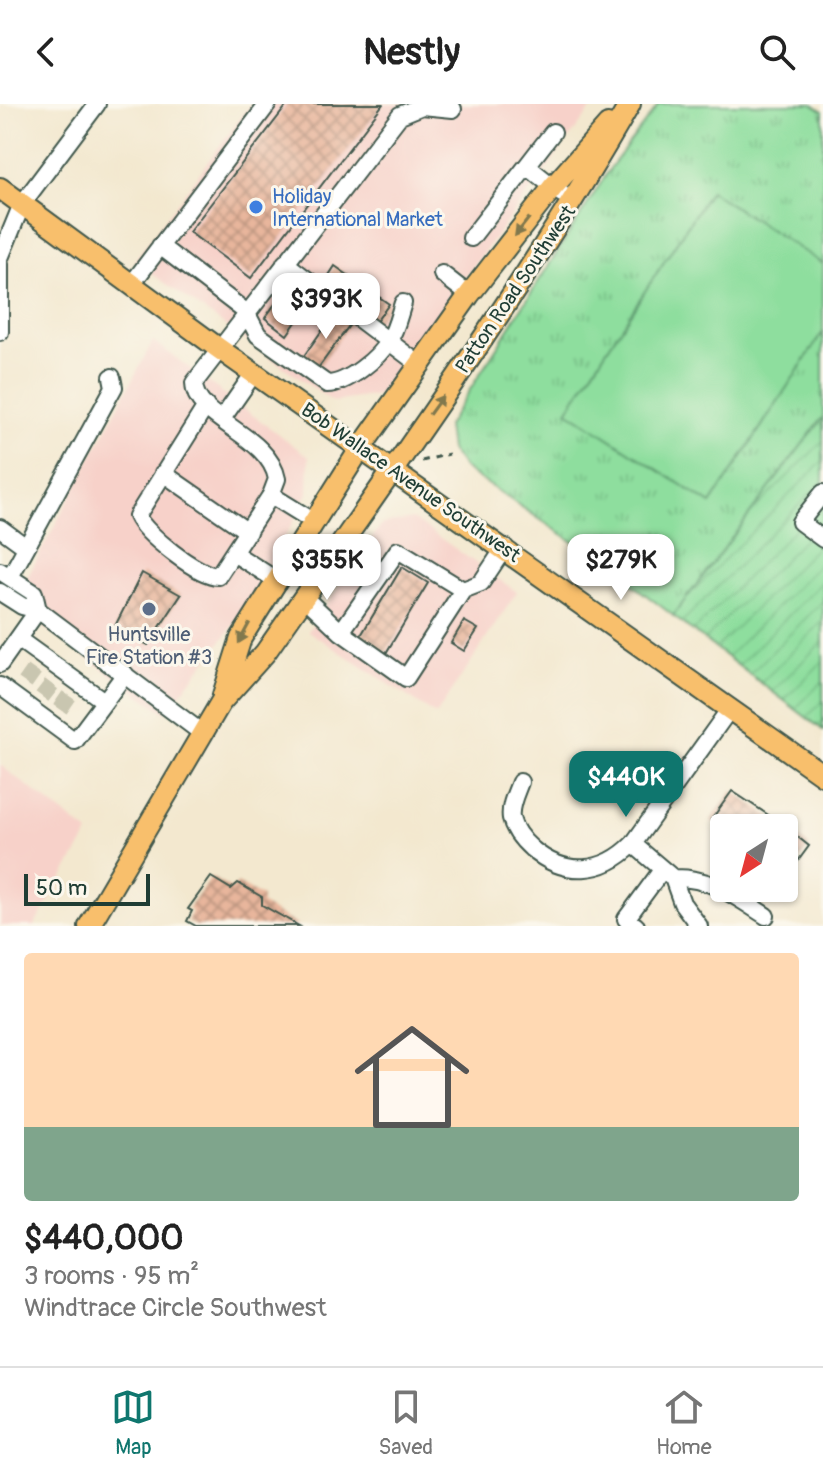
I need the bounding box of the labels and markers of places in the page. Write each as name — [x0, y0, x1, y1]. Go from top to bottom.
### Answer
place label: Holiday International Market — [272, 184, 444, 232]
marker: Holiday International Market — [247, 198, 265, 216]
pin: $393K — [270, 273, 382, 341]
pin: $355K — [271, 534, 383, 602]
pin: $279K — [565, 534, 677, 602]
marker: Huntsville Fire Station #3 — [140, 600, 158, 618]
place label: Huntsville Fire Station #3 — [86, 622, 212, 670]
pin: $440K — [570, 751, 682, 819]

